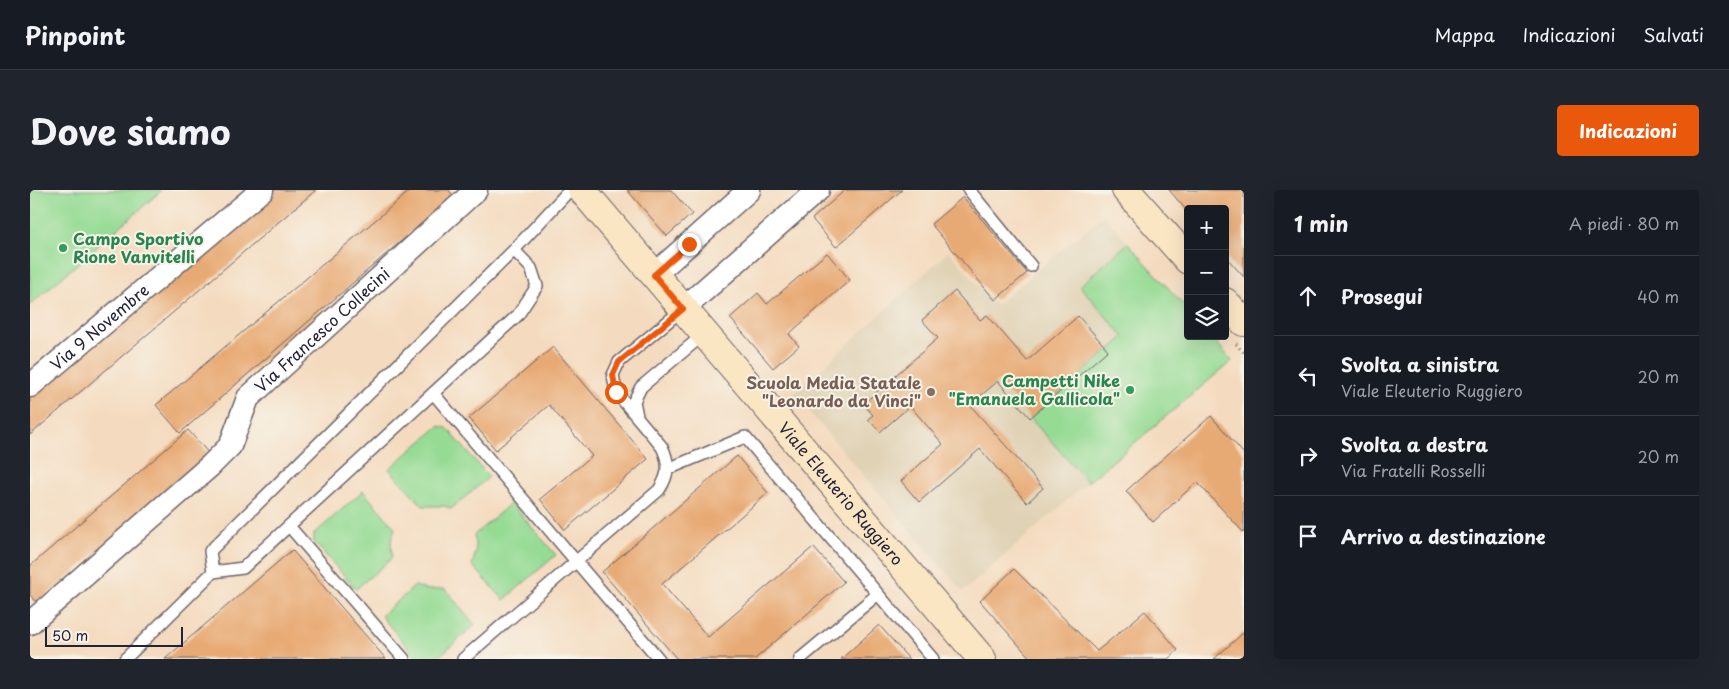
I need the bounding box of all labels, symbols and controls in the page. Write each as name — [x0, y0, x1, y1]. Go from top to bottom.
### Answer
text: Pinpoint — [25, 17, 126, 53]
text: Mappa — [1435, 21, 1495, 48]
text: Indicazioni — [1523, 21, 1616, 48]
text: Salvati — [1644, 21, 1704, 48]
text: Dove siamo — [30, 104, 231, 157]
button: Indicazioni — [1557, 105, 1699, 156]
map controls — [1184, 205, 1229, 340]
button: + — [1184, 205, 1229, 250]
text: 1 min — [1294, 207, 1348, 239]
text: A piedi · 80 m — [1569, 211, 1679, 235]
place label: Campo Sportivo Rione Vanvitelli — [73, 226, 203, 268]
route end — [678, 233, 701, 256]
marker: Campo Sportivo Rione Vanvitelli — [57, 242, 69, 254]
button: − — [1184, 250, 1229, 295]
street label: Via Francesco Collecini — [249, 261, 395, 397]
street label: Via 9 Novembre — [44, 278, 153, 375]
icon: ahead — [1294, 282, 1322, 310]
text: Prosegui — [1341, 282, 1423, 310]
text: 40 m — [1637, 284, 1679, 308]
button: layers — [1184, 295, 1229, 340]
text: Svolta a sinistra — [1341, 350, 1499, 378]
icon: left — [1294, 362, 1322, 390]
text: 20 m — [1638, 364, 1679, 388]
place label: Campetti Nike "Emanuela Gallicola" — [948, 368, 1120, 410]
place label: Scuola Media Statale "Leonardo da Vinci" — [746, 370, 921, 412]
text: Viale Eleuterio Ruggiero — [1341, 378, 1523, 402]
route start — [605, 381, 628, 404]
marker: Campetti Nike "Emanuela Gallicola" — [1124, 384, 1136, 396]
marker: Scuola Media Statale "Leonardo da Vinci" — [925, 386, 937, 398]
street label: Viale Eleuterio Ruggiero — [774, 416, 910, 570]
text: Svolta a destra — [1341, 430, 1488, 458]
icon: right — [1294, 442, 1322, 470]
text: 20 m — [1638, 444, 1679, 468]
text: Via Fratelli Rosselli — [1341, 458, 1485, 482]
icon: arrive — [1294, 522, 1322, 550]
text: Arrivo a destinazione — [1341, 522, 1546, 550]
scale bar — [45, 624, 182, 647]
text: 50 m — [52, 625, 88, 646]

